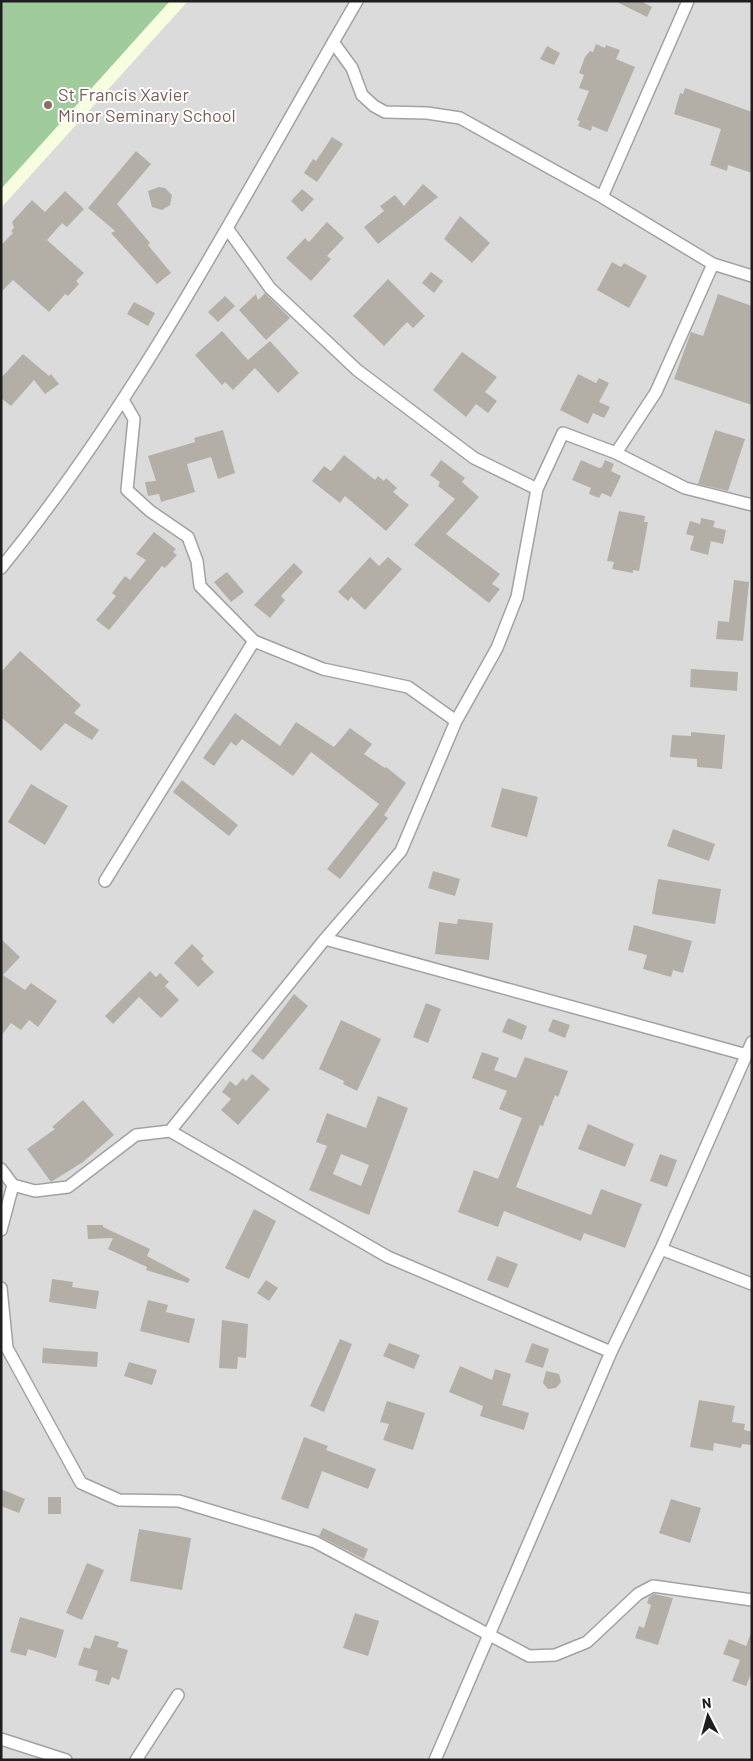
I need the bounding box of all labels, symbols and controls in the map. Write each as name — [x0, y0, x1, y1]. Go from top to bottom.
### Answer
place label: St Francis Xavier Minor Seminary School — [58, 83, 236, 126]
marker: St Francis Xavier Minor Seminary School — [42, 99, 54, 111]
north arrow — [683, 1691, 733, 1741]
text: N — [701, 1694, 712, 1712]

